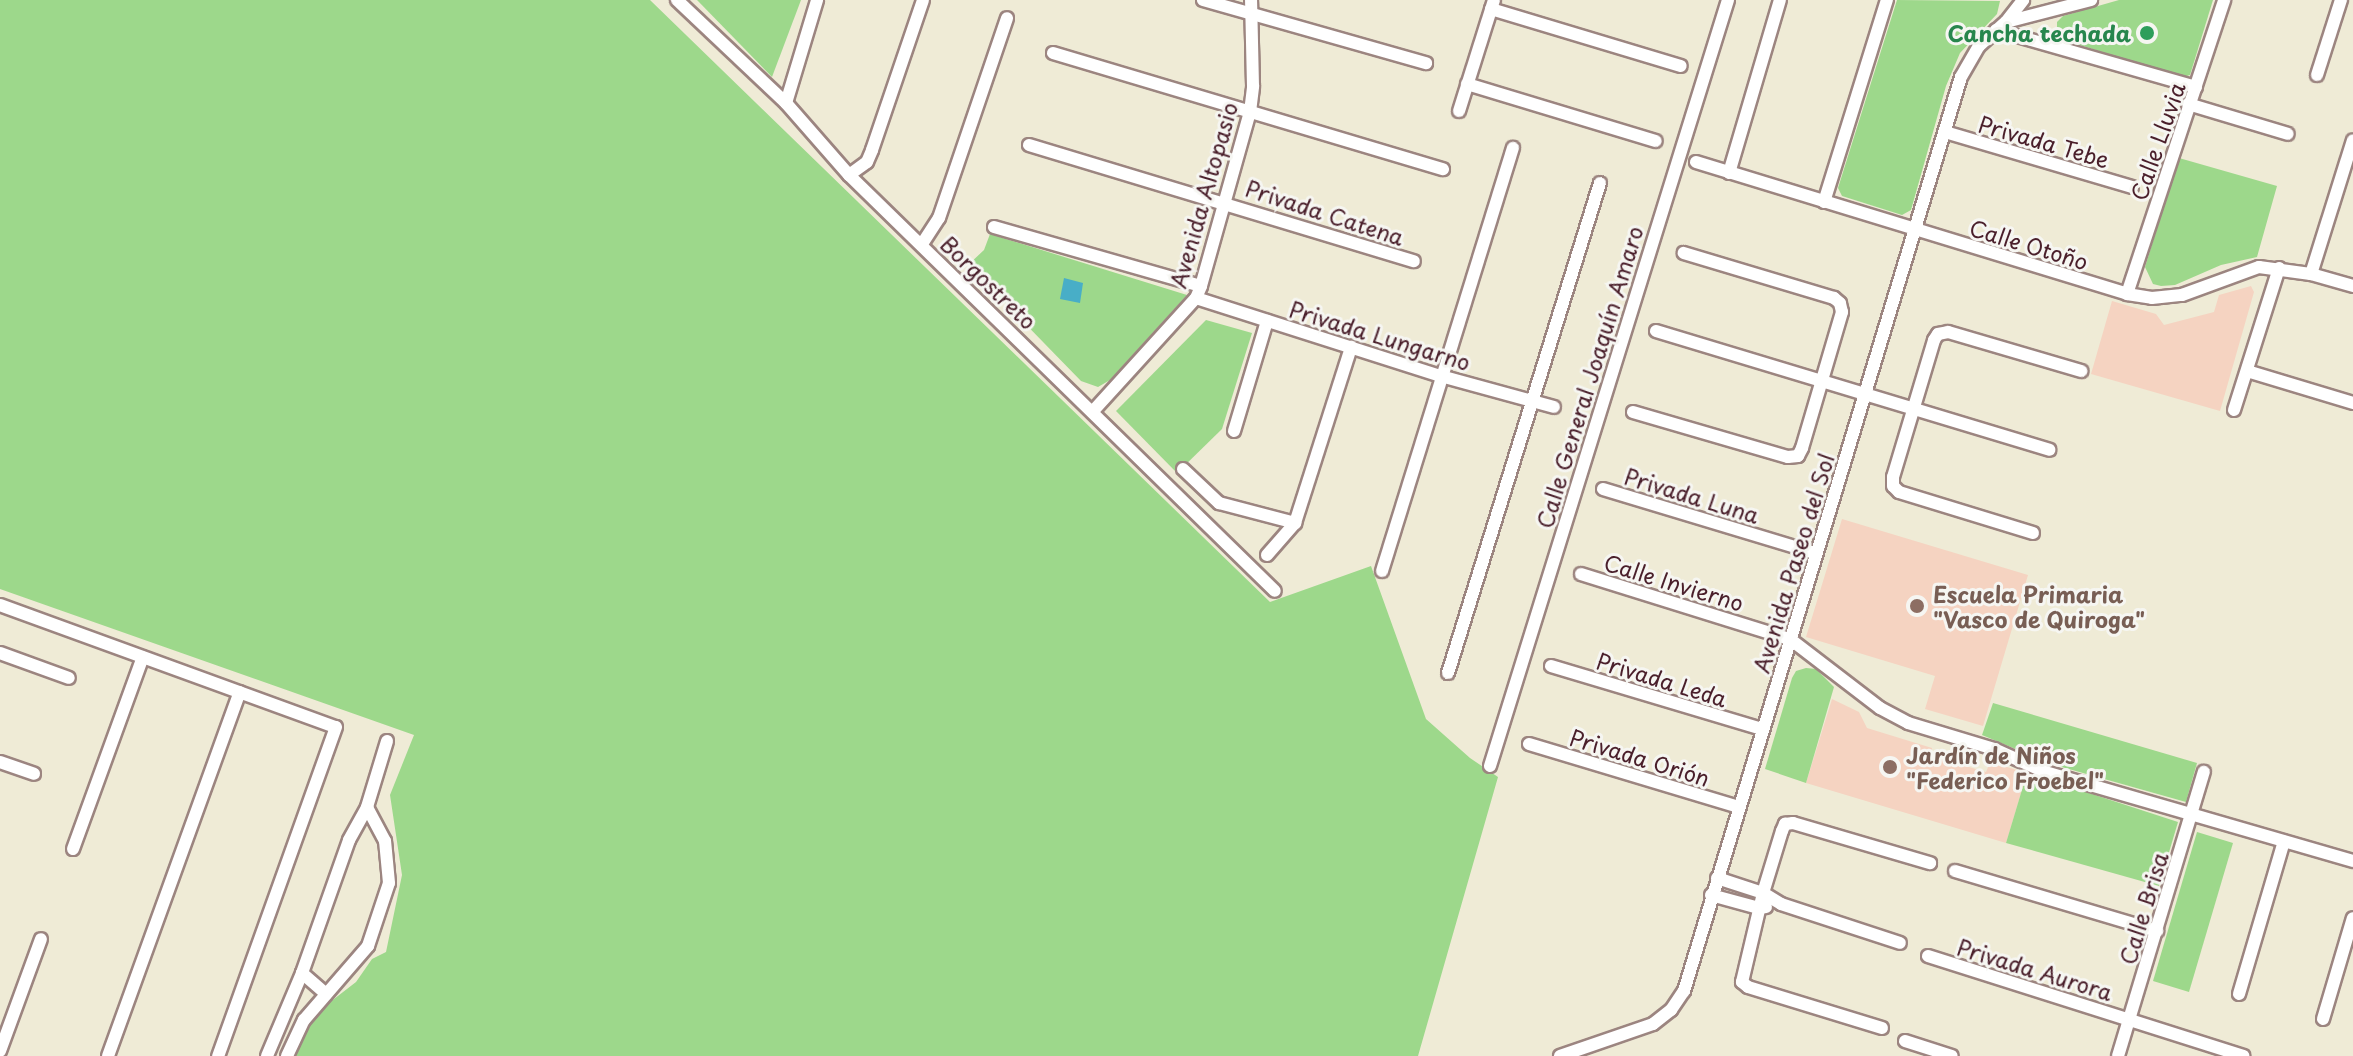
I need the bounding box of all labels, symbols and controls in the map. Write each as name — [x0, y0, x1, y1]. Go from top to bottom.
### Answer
place label: Cancha techada — [1947, 20, 2131, 46]
marker: Cancha techada — [2138, 24, 2156, 42]
street label: Calle Lluvia — [2124, 78, 2190, 204]
street label: Avenida Altopasio — [1164, 100, 1242, 290]
street label: Privada Tebe — [1976, 110, 2112, 172]
street label: Privada Catena — [1242, 174, 1408, 250]
street label: Calle Otoño — [1966, 213, 2092, 275]
street label: Calle General Joaquín Amaro — [1530, 223, 1648, 531]
street label: Borgostreto — [936, 230, 1042, 334]
street label: Privada Lungarno — [1286, 295, 1474, 375]
street label: Avenida Paseo del Sol — [1747, 450, 1839, 676]
street label: Privada Luna — [1621, 462, 1763, 528]
street label: Calle Invierno — [1600, 548, 1748, 616]
place label: Escuela Primaria "Vasco de Quiroga" — [1933, 580, 2146, 632]
marker: Escuela Primaria "Vasco de Quiroga" — [1908, 597, 1926, 615]
street label: Privada Leda — [1593, 647, 1731, 711]
street label: Privada Orión — [1565, 723, 1715, 791]
place label: Jardín de Niños "Federico Froebel" — [1906, 741, 2104, 792]
marker: Jardín de Niños "Federico Froebel" — [1881, 758, 1899, 776]
street label: Calle Brisa — [2113, 848, 2173, 968]
street label: Privada Aurora — [1954, 933, 2116, 1005]

